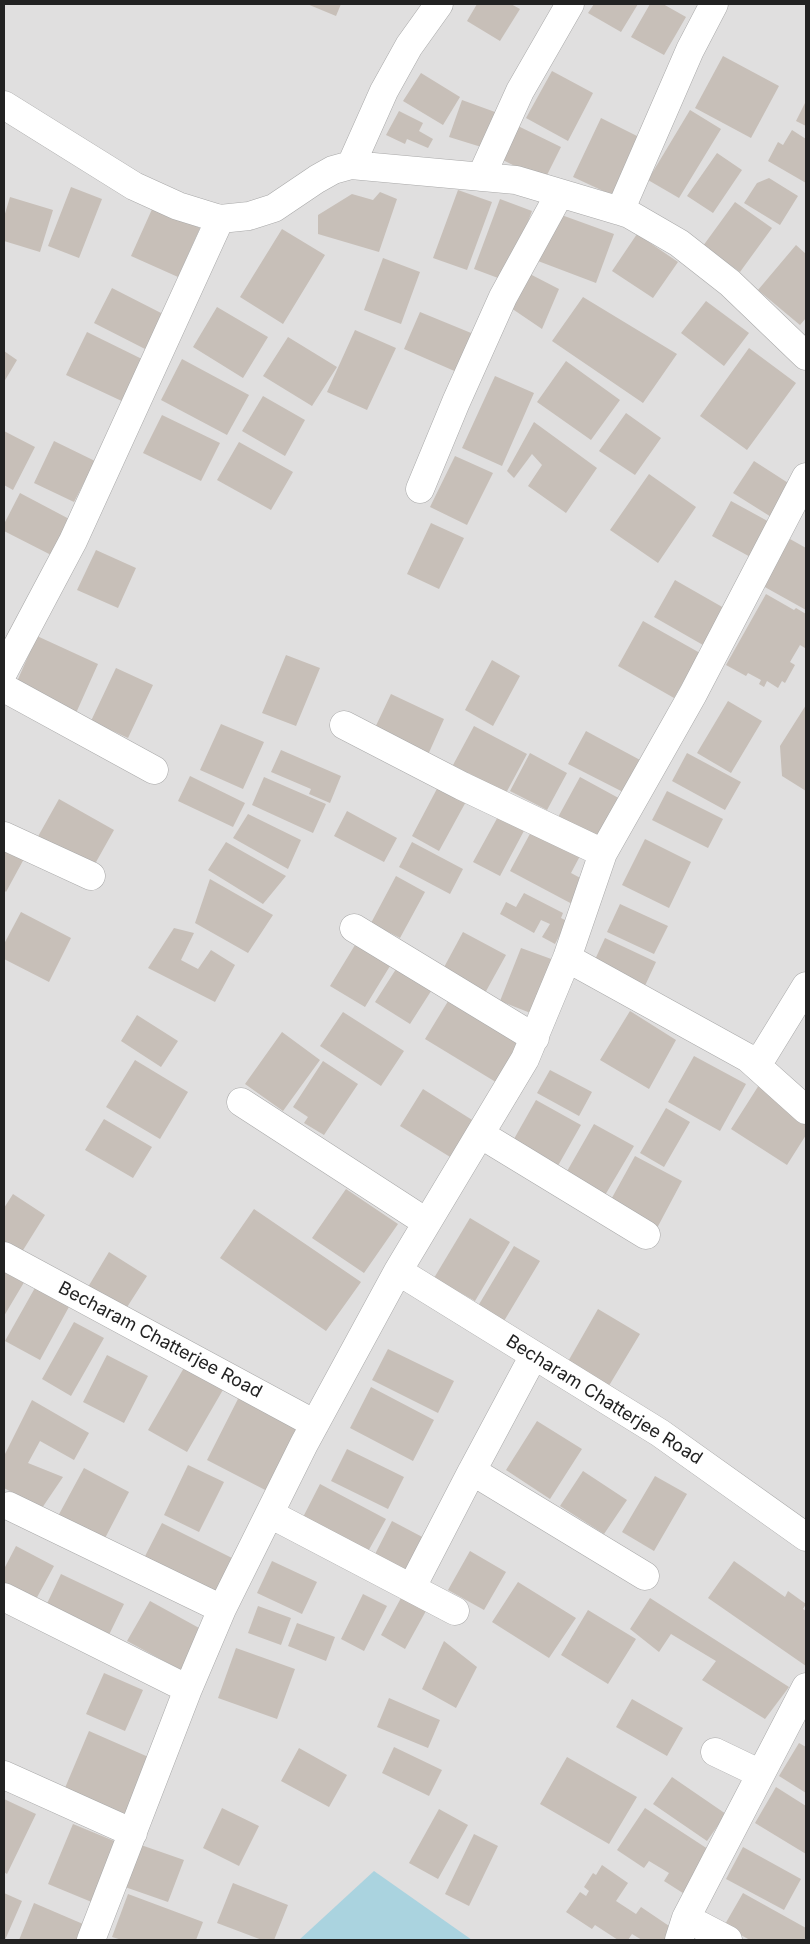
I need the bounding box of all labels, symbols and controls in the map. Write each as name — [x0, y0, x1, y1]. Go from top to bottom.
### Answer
street label: Becharam Chatterjee Road — [55, 1277, 265, 1403]
street label: Becharam Chatterjee Road — [502, 1331, 706, 1469]

